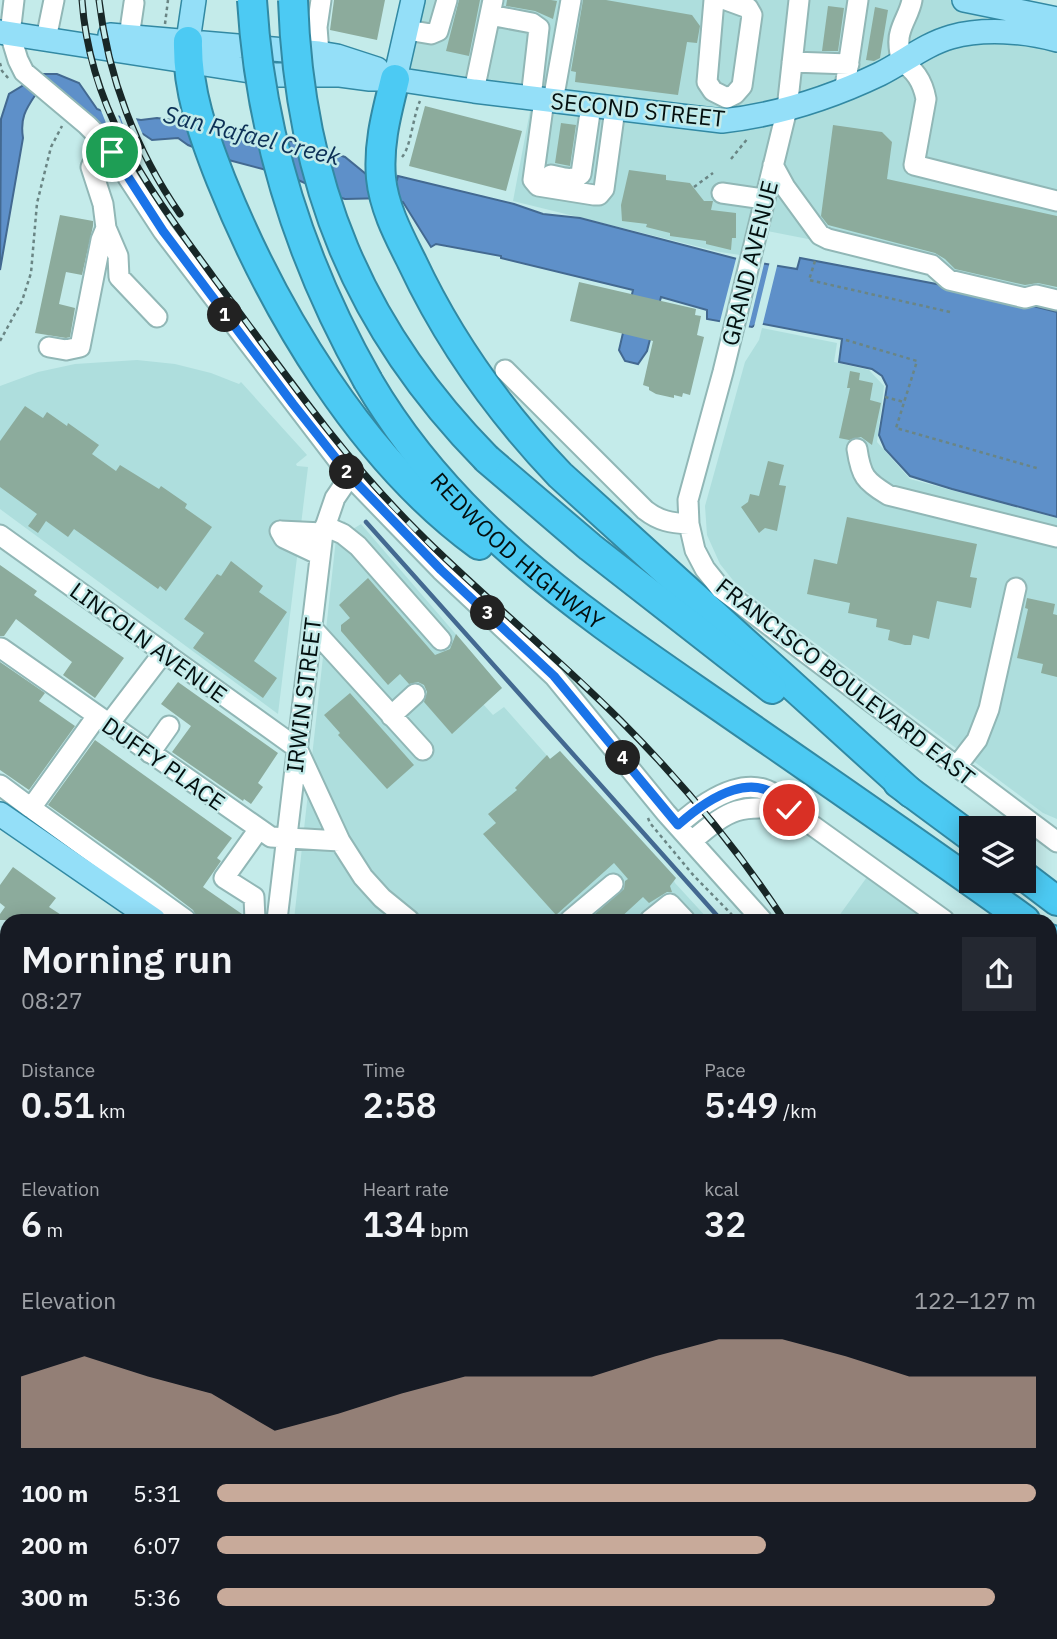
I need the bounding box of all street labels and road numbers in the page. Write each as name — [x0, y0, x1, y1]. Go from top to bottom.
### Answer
street label: SECOND STREET — [549, 85, 727, 133]
street label: GRAND AVENUE — [714, 177, 784, 349]
street label: REDWOOD HIGHWAY — [425, 466, 611, 636]
street label: FRANCISCO BOULEVARD EAST — [710, 571, 982, 791]
street label: LINCOLN AVENUE — [65, 575, 233, 709]
street label: IRWIN STREET — [279, 616, 327, 774]
street label: DUFFY PLACE — [97, 709, 231, 817]

